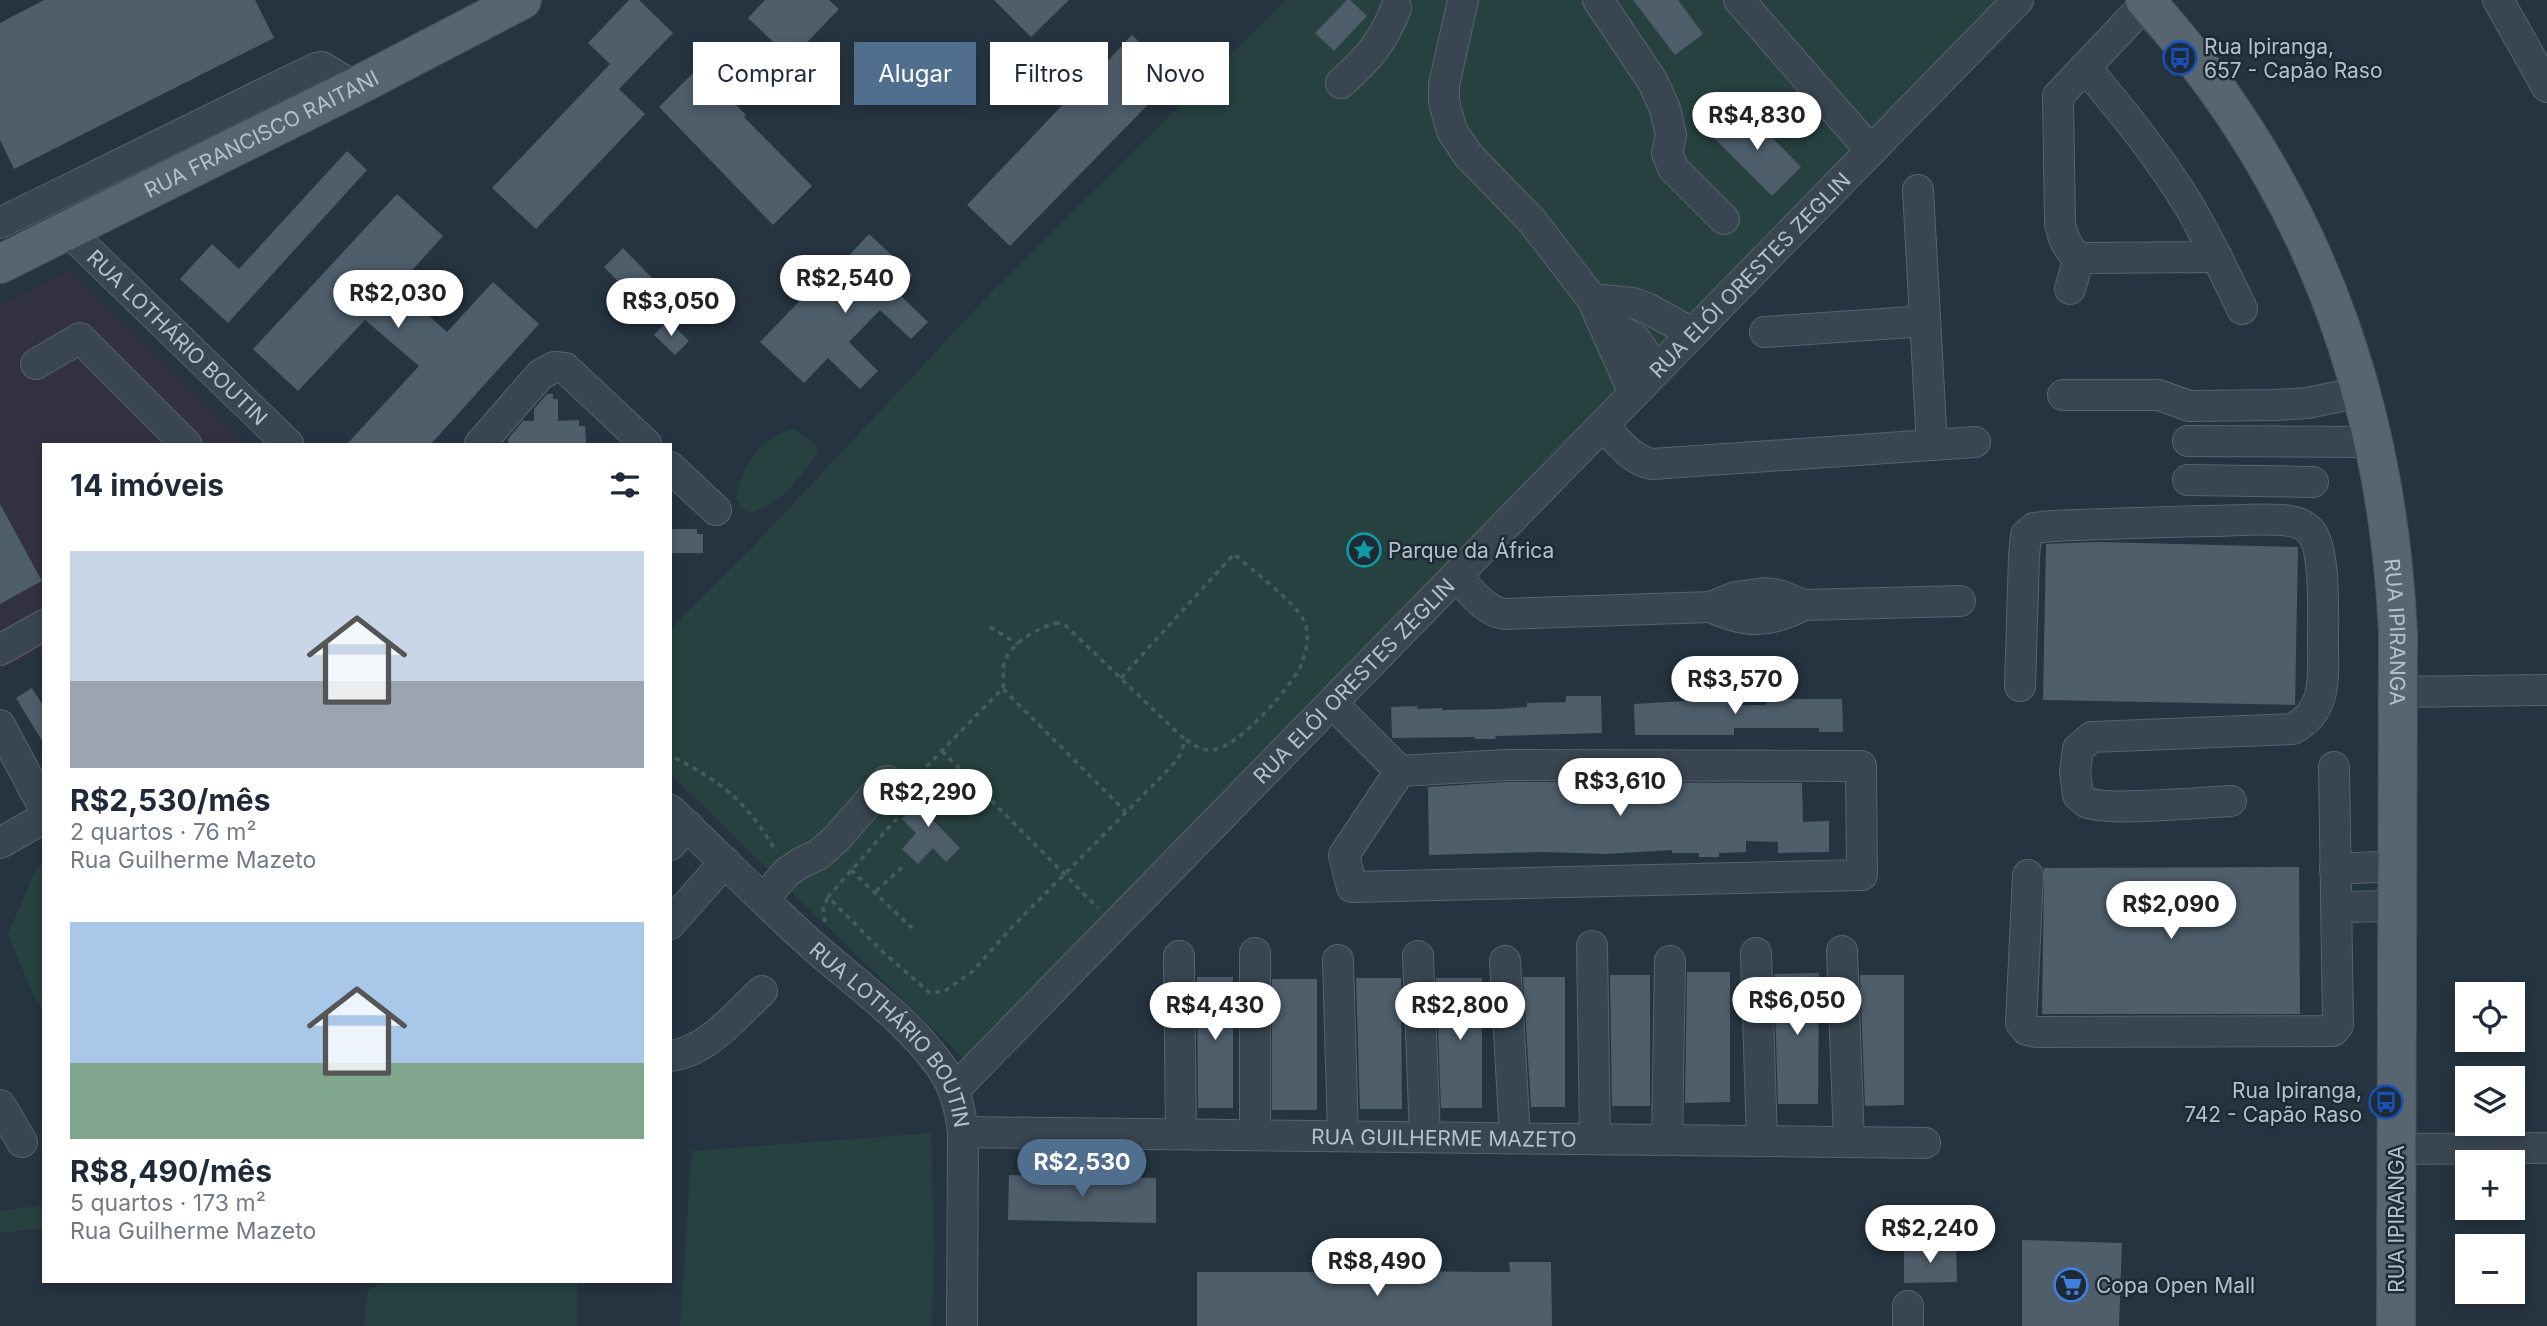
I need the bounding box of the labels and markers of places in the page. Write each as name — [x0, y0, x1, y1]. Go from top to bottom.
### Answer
place label: Rua Ipiranga, 657 - Capão Raso — [2204, 34, 2383, 83]
bus stop icon: Rua Ipiranga, 657 - Capão Raso — [2161, 39, 2199, 77]
pin: R$4,830 — [1692, 92, 1822, 152]
pin: R$2,540 — [780, 256, 910, 315]
pin: R$2,030 — [333, 270, 463, 330]
pin: R$3,050 — [606, 278, 736, 338]
place icon: Parque da África — [1345, 531, 1383, 569]
place label: Parque da África — [1388, 537, 1554, 563]
pin: R$3,570 — [1670, 656, 1800, 716]
pin: R$3,610 — [1555, 758, 1685, 818]
pin: R$2,290 — [863, 770, 993, 829]
pin: R$2,090 — [2106, 881, 2236, 941]
pin: R$6,050 — [1732, 978, 1862, 1037]
pin: R$4,430 — [1150, 982, 1280, 1042]
pin: R$2,800 — [1395, 982, 1525, 1042]
place label: Rua Ipiranga, 742 - Capão Raso — [2184, 1078, 2362, 1127]
bus stop icon: Rua Ipiranga, 742 - Capão Raso — [2367, 1083, 2405, 1121]
pin: R$2,530 — [1017, 1140, 1147, 1199]
pin: R$2,240 — [1865, 1206, 1995, 1265]
pin: R$8,490 — [1312, 1238, 1442, 1298]
supermarket icon: Copa Open Mall — [2052, 1266, 2090, 1304]
place label: Copa Open Mall — [2096, 1273, 2255, 1298]

